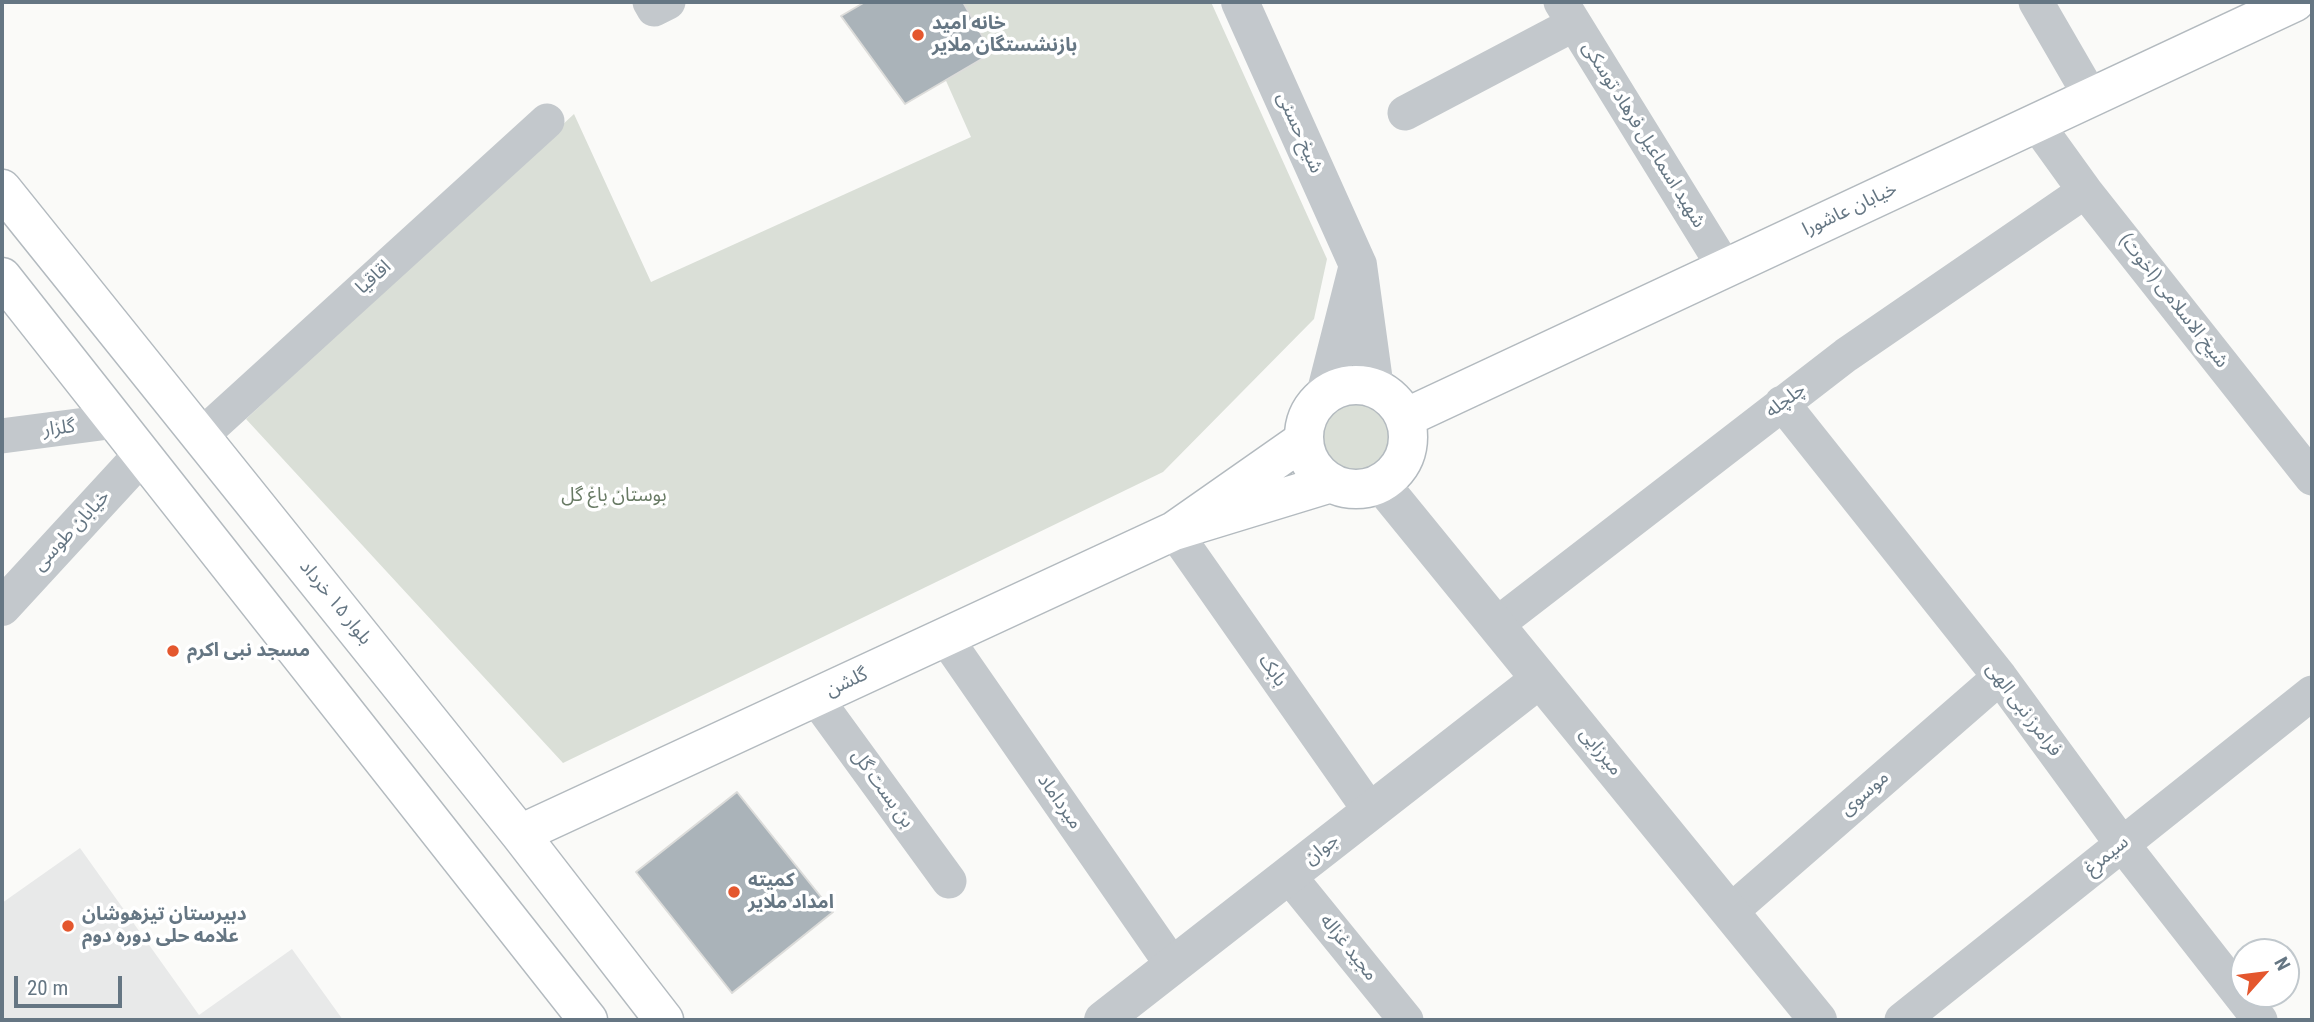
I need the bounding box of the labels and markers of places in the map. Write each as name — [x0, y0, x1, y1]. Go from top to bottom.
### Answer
place label: خانه امید بازنشستگان ملایر — [932, 13, 1077, 57]
marker: خانه امید بازنشستگان ملایر — [910, 27, 926, 43]
place label: مسجد نبی اکرم — [187, 640, 310, 662]
marker: مسجد نبی اکرم — [165, 643, 181, 659]
place label: کمیته امداد ملایر — [748, 870, 834, 914]
marker: کمیته امداد ملایر — [726, 884, 742, 900]
place label: دبیرستان تیزهوشان علامه حلی دوره دوم — [82, 904, 247, 948]
marker: دبیرستان تیزهوشان علامه حلی دوره دوم — [60, 918, 76, 934]

